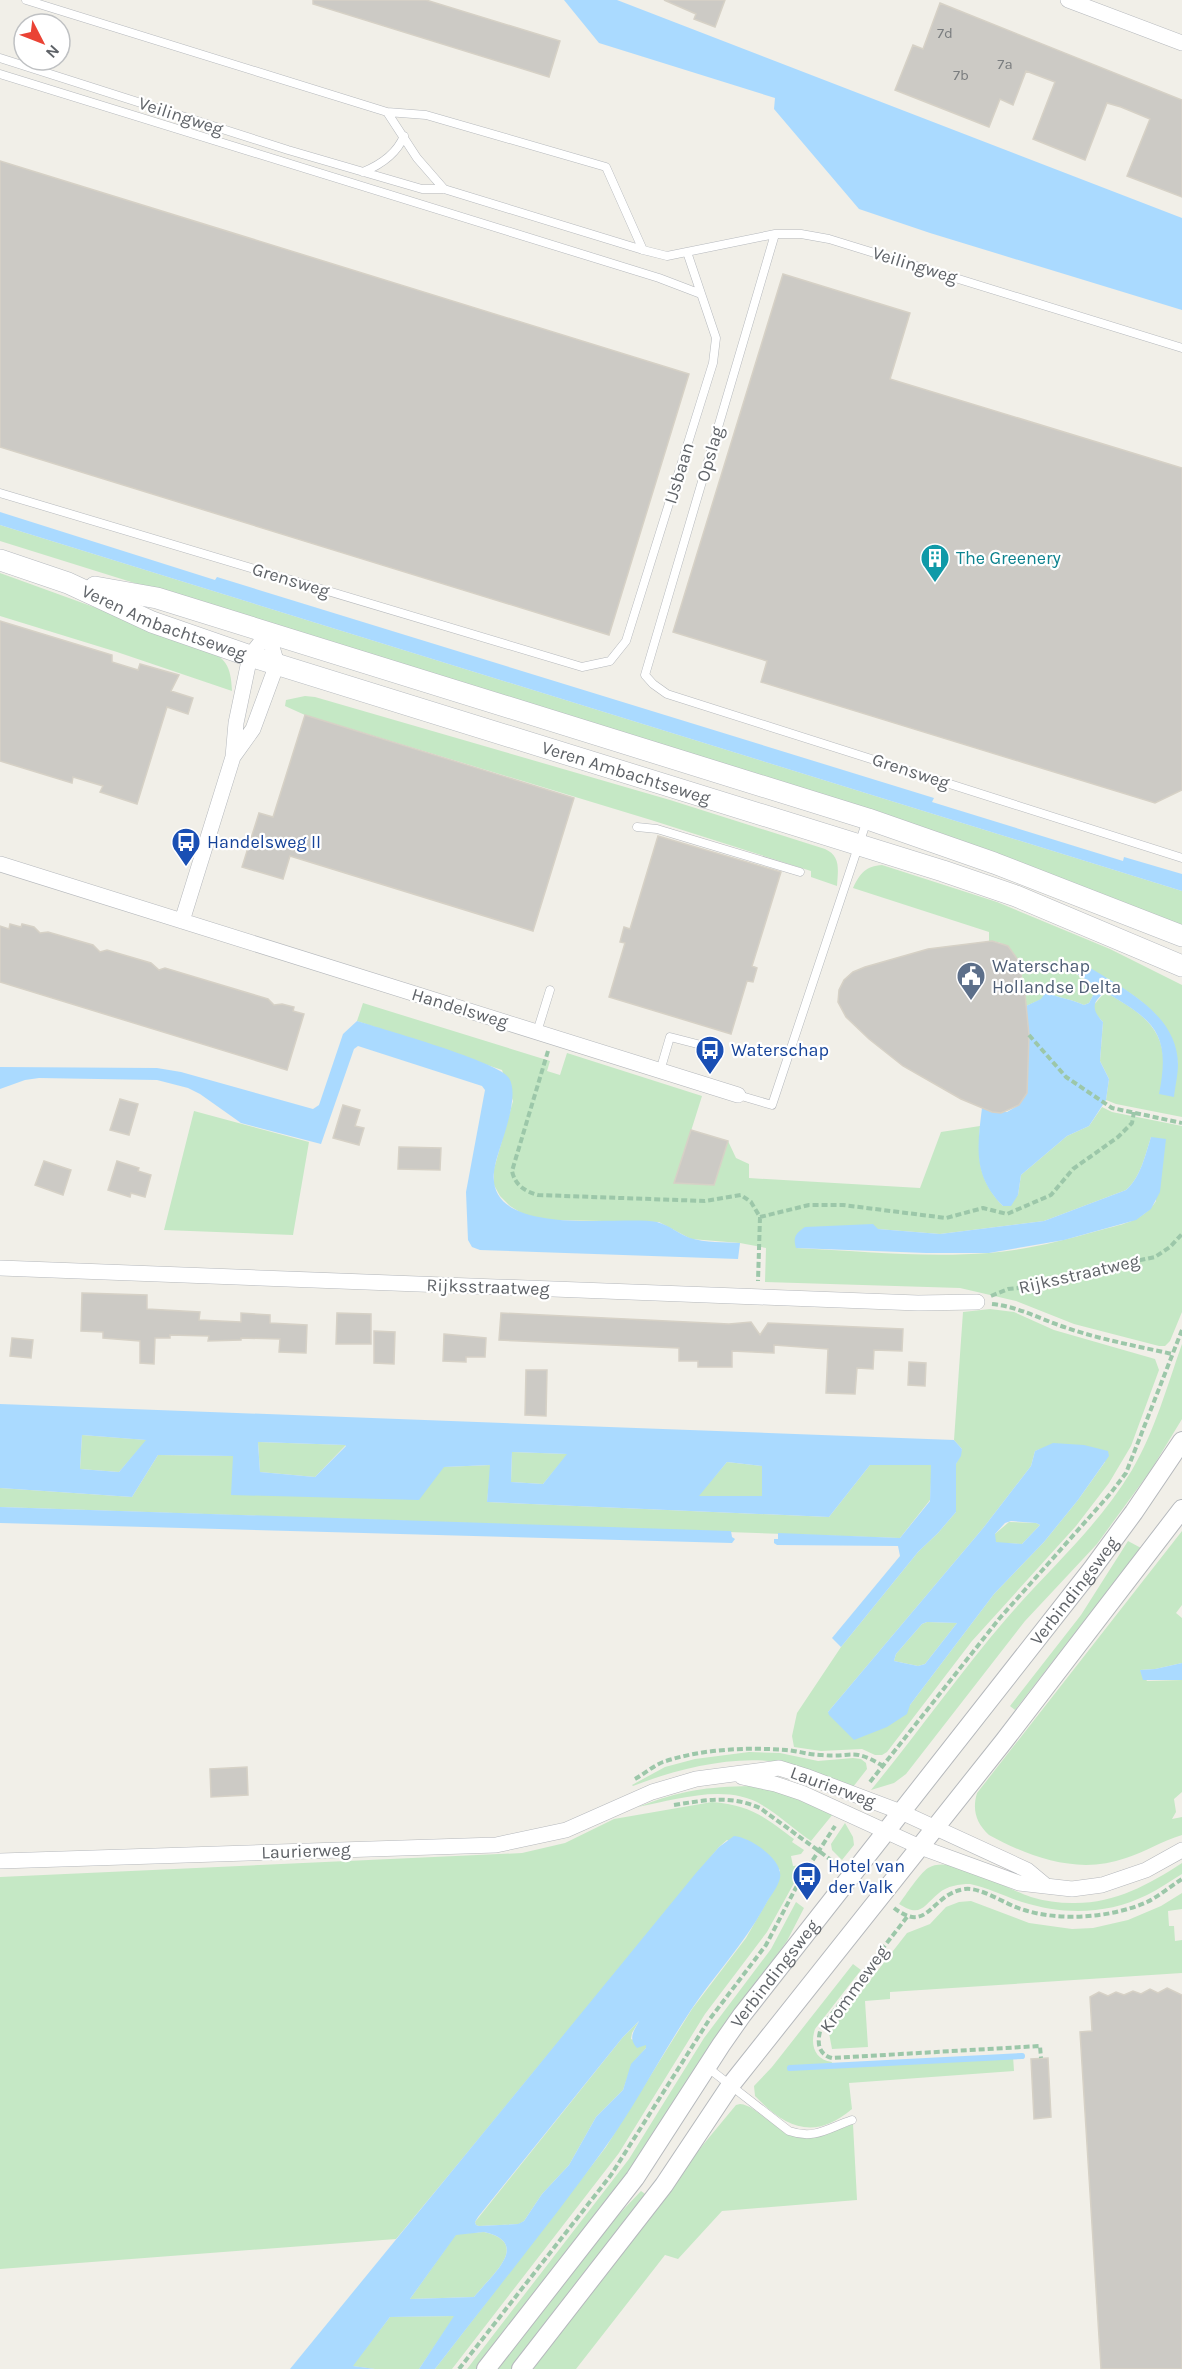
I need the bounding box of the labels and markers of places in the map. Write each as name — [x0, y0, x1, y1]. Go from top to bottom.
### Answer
building icon: The Greenery — [919, 542, 951, 584]
place label: The Greenery — [956, 547, 1062, 569]
bus stop icon: Handelsweg II — [170, 826, 202, 868]
place label: Handelsweg II — [207, 831, 321, 853]
place label: Waterschap Hollandse Delta — [992, 955, 1121, 998]
public building icon: Waterschap Hollandse Delta — [955, 960, 987, 1002]
bus stop icon: Waterschap — [694, 1034, 726, 1076]
place label: Waterschap — [731, 1039, 829, 1061]
place label: Hotel van der Valk — [828, 1855, 905, 1898]
bus stop icon: Hotel van der Valk — [791, 1860, 823, 1902]

